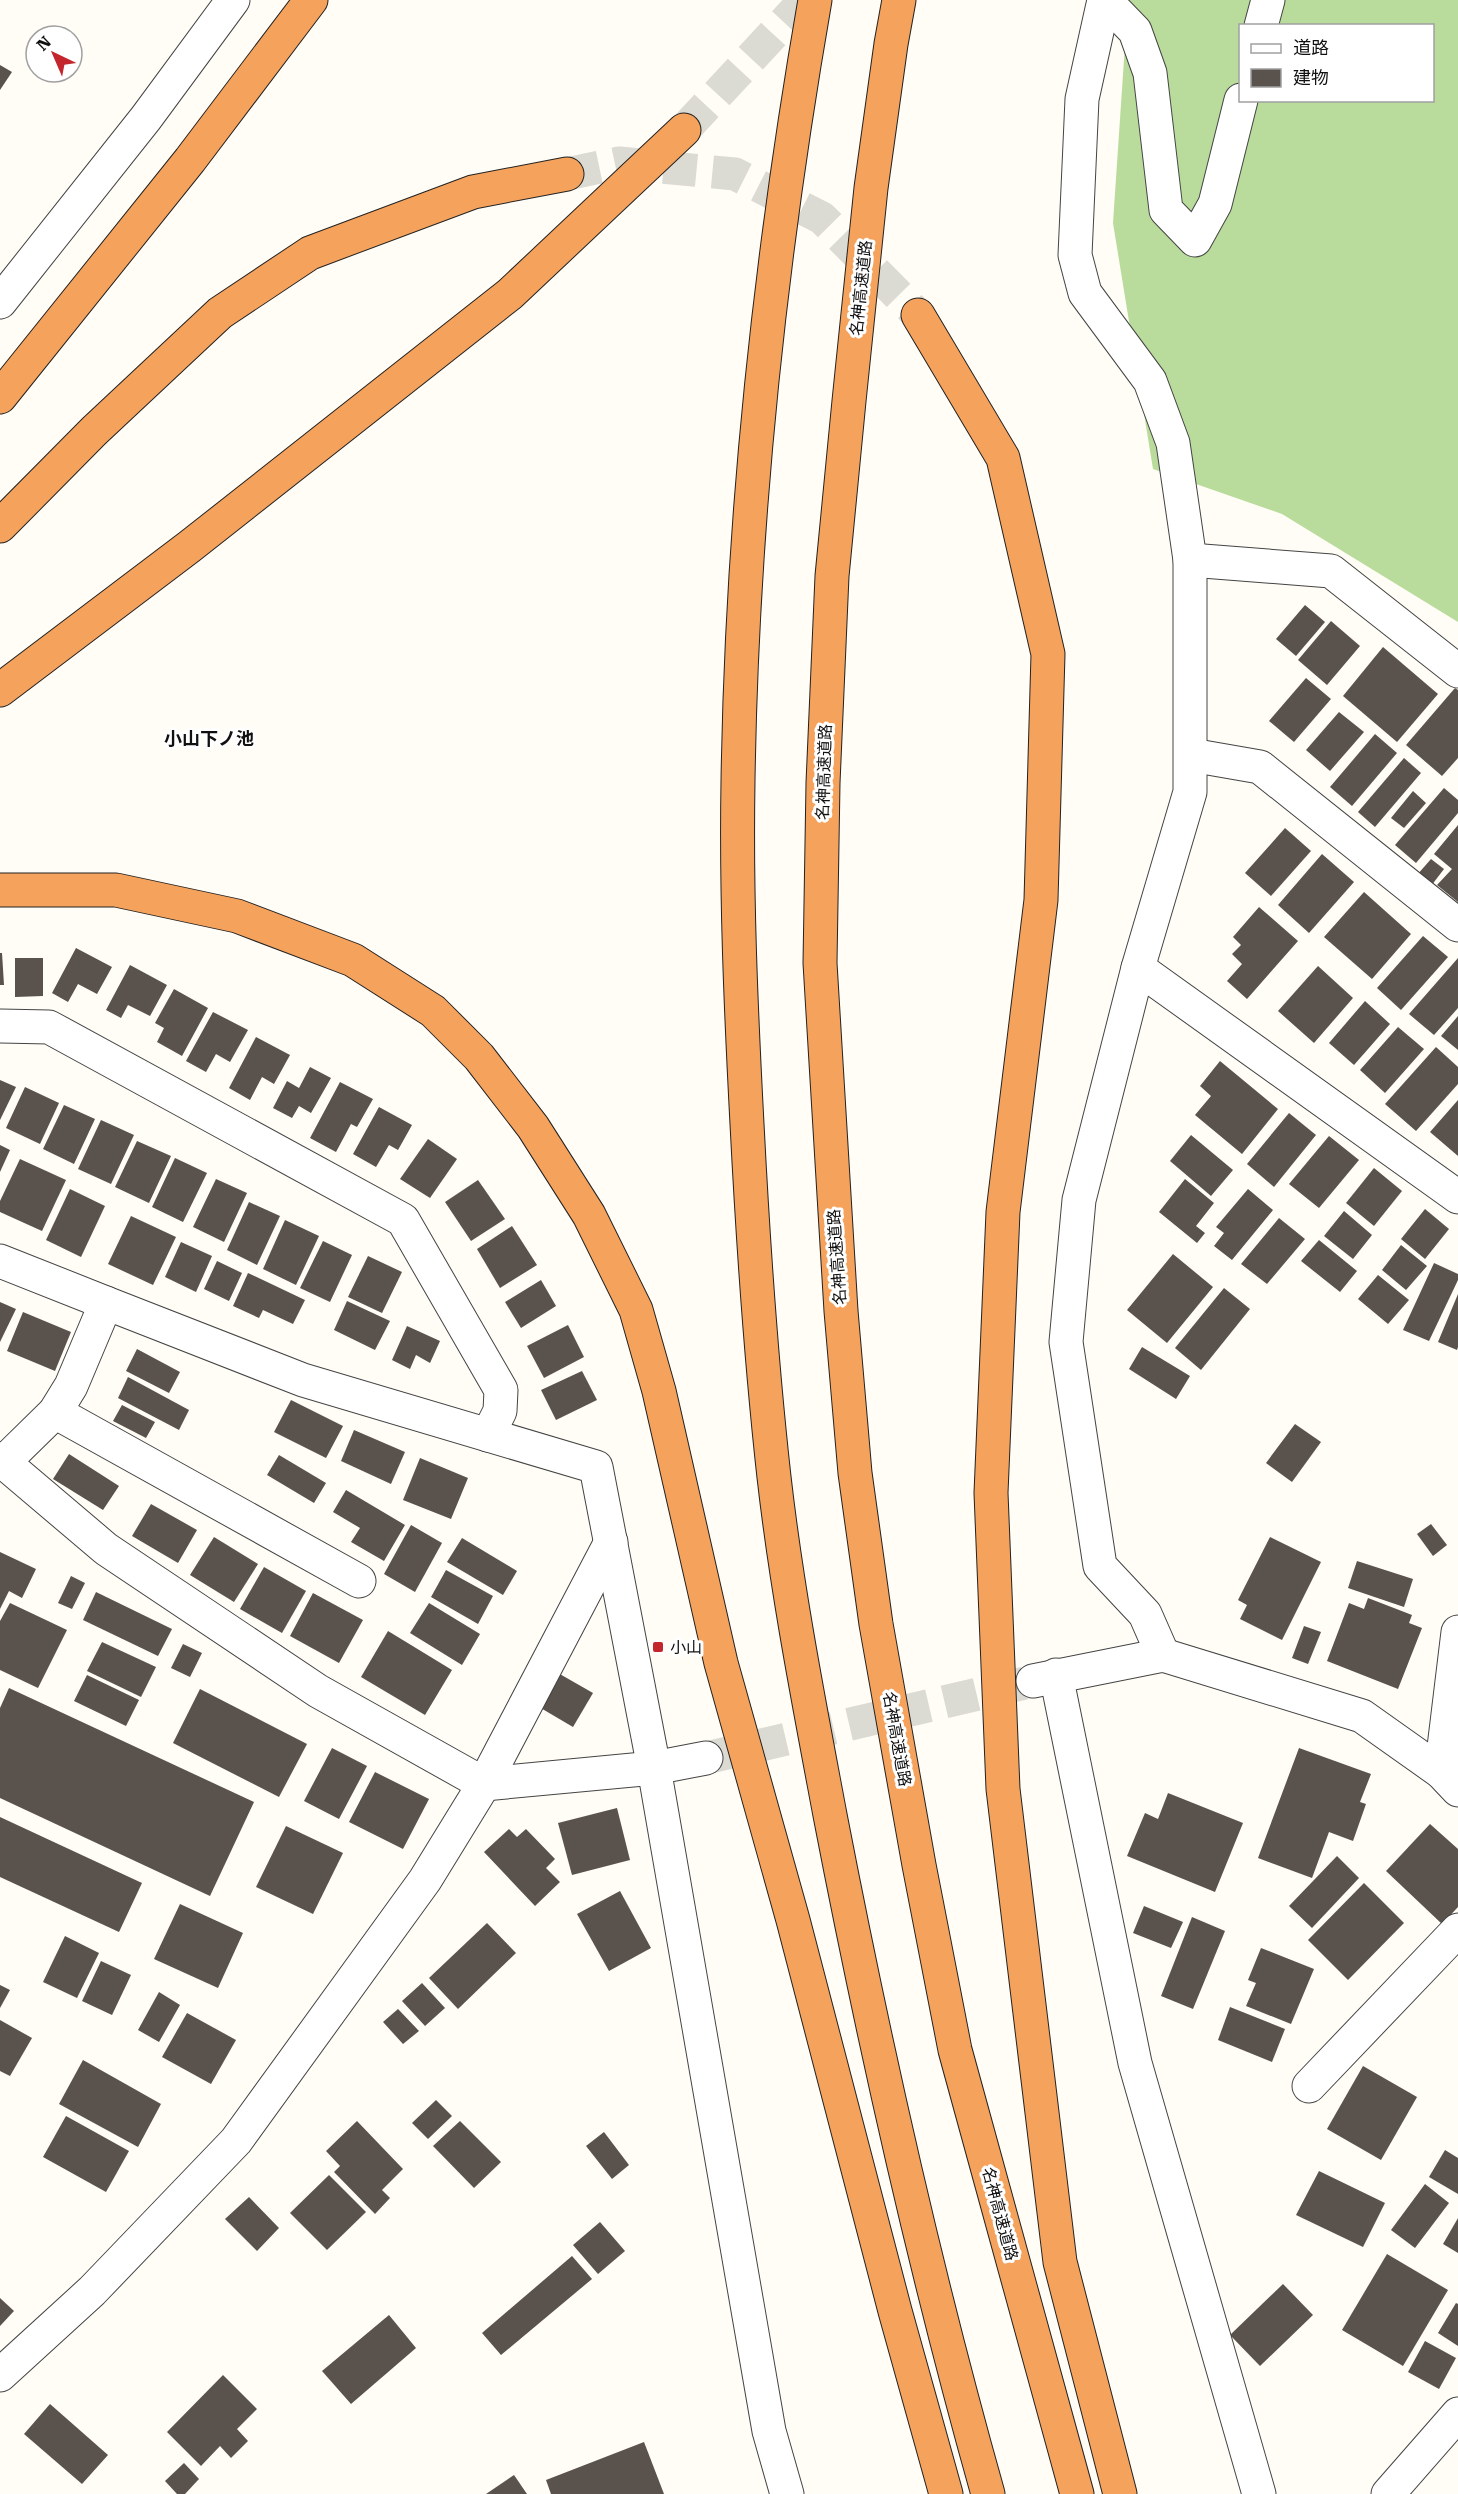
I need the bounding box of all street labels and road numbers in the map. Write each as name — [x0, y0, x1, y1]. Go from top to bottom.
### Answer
street label: 名神高速道路 — [847, 239, 875, 337]
street label: 名神高速道路 — [813, 724, 835, 820]
street label: 名神高速道路 — [824, 1208, 850, 1306]
street label: 名神高速道路 — [879, 1690, 915, 1788]
street label: 名神高速道路 — [978, 2165, 1022, 2263]

